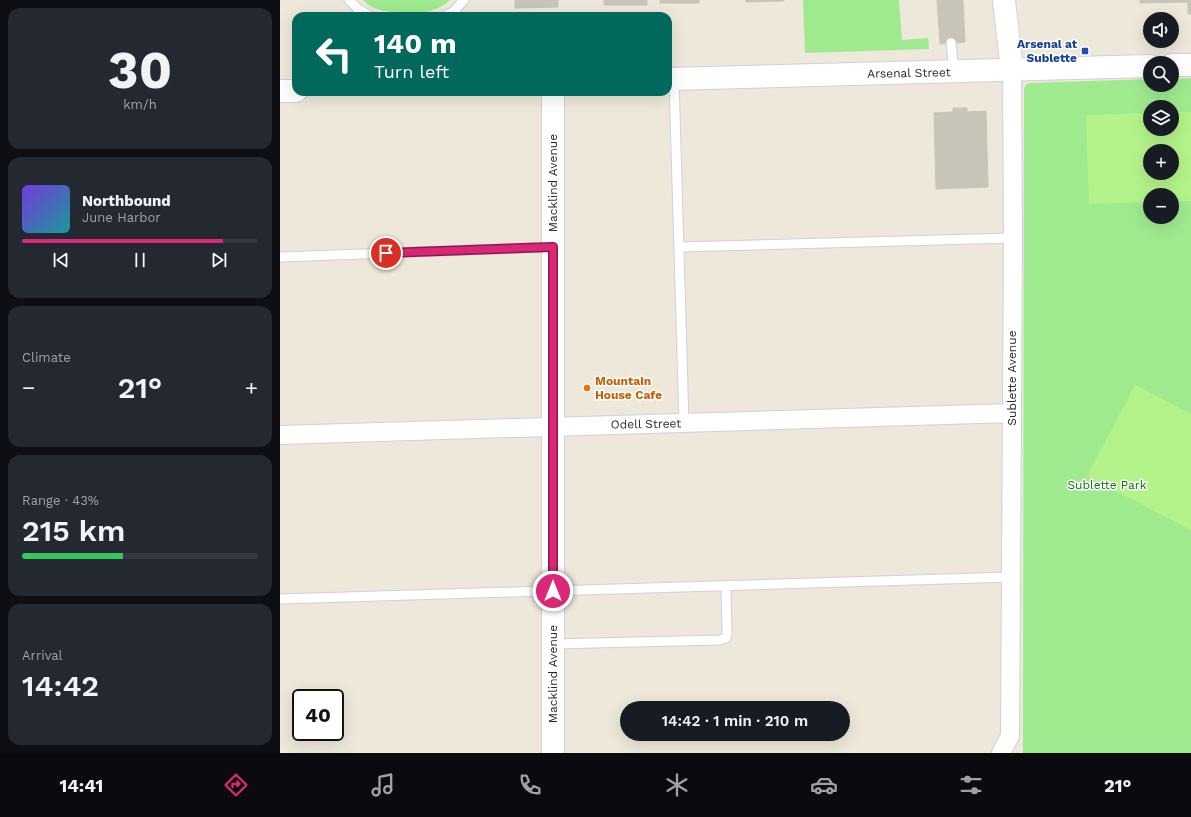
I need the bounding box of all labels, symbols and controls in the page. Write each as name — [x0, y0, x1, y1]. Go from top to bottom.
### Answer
map controls — [1143, 12, 1179, 224]
button: sound — [1143, 12, 1179, 48]
text: 140 m — [374, 27, 457, 60]
icon: left — [308, 28, 360, 80]
place label: Arsenal at Sublette — [1017, 37, 1078, 65]
text: 30 — [108, 40, 172, 101]
marker: Arsenal at Sublette — [1080, 46, 1090, 56]
button: search — [1143, 56, 1179, 92]
text: Turn left — [374, 61, 449, 82]
street label: Arsenal Street — [867, 65, 951, 81]
text: km/h — [123, 97, 157, 112]
button: layers — [1143, 100, 1179, 136]
street label: Macklind Avenue — [546, 134, 560, 232]
button: + — [1143, 144, 1179, 180]
button: − — [1143, 188, 1179, 224]
text: Northbound — [82, 192, 171, 210]
text: June Harbor — [82, 210, 161, 225]
pin — [369, 236, 403, 270]
icon: arrive — [375, 242, 397, 264]
icon: previous — [50, 249, 72, 271]
icon: pause — [129, 249, 151, 271]
icon: next — [208, 249, 230, 271]
street label: Sublette Avenue — [1005, 330, 1019, 426]
text: Climate — [22, 350, 71, 365]
text: 21° — [118, 370, 162, 405]
place label: Mountain House Cafe — [595, 374, 662, 402]
text: − — [22, 375, 35, 400]
text: + — [245, 375, 258, 400]
marker: Mountain House Cafe — [582, 383, 592, 393]
street label: Odell Street — [611, 416, 681, 432]
park label: Sublette Park — [1067, 478, 1147, 492]
text: Range · 43% — [22, 493, 99, 508]
text: 215 km — [22, 513, 125, 548]
position arrow — [532, 570, 574, 612]
street label: Macklind Avenue — [546, 625, 560, 723]
text: Arrival — [22, 648, 63, 663]
text: 14:42 — [22, 668, 99, 703]
speed limit sign: 40 — [292, 689, 344, 741]
text: 14:42 · 1 min · 210 m — [662, 712, 808, 730]
icon: directions — [222, 771, 250, 799]
icon: music — [369, 771, 397, 799]
icon: phone — [516, 771, 544, 799]
icon: climate — [663, 771, 691, 799]
icon: car — [810, 771, 838, 799]
icon: filters — [957, 771, 985, 799]
text: 14:41 — [59, 775, 103, 796]
text: 21° — [1104, 775, 1131, 796]

